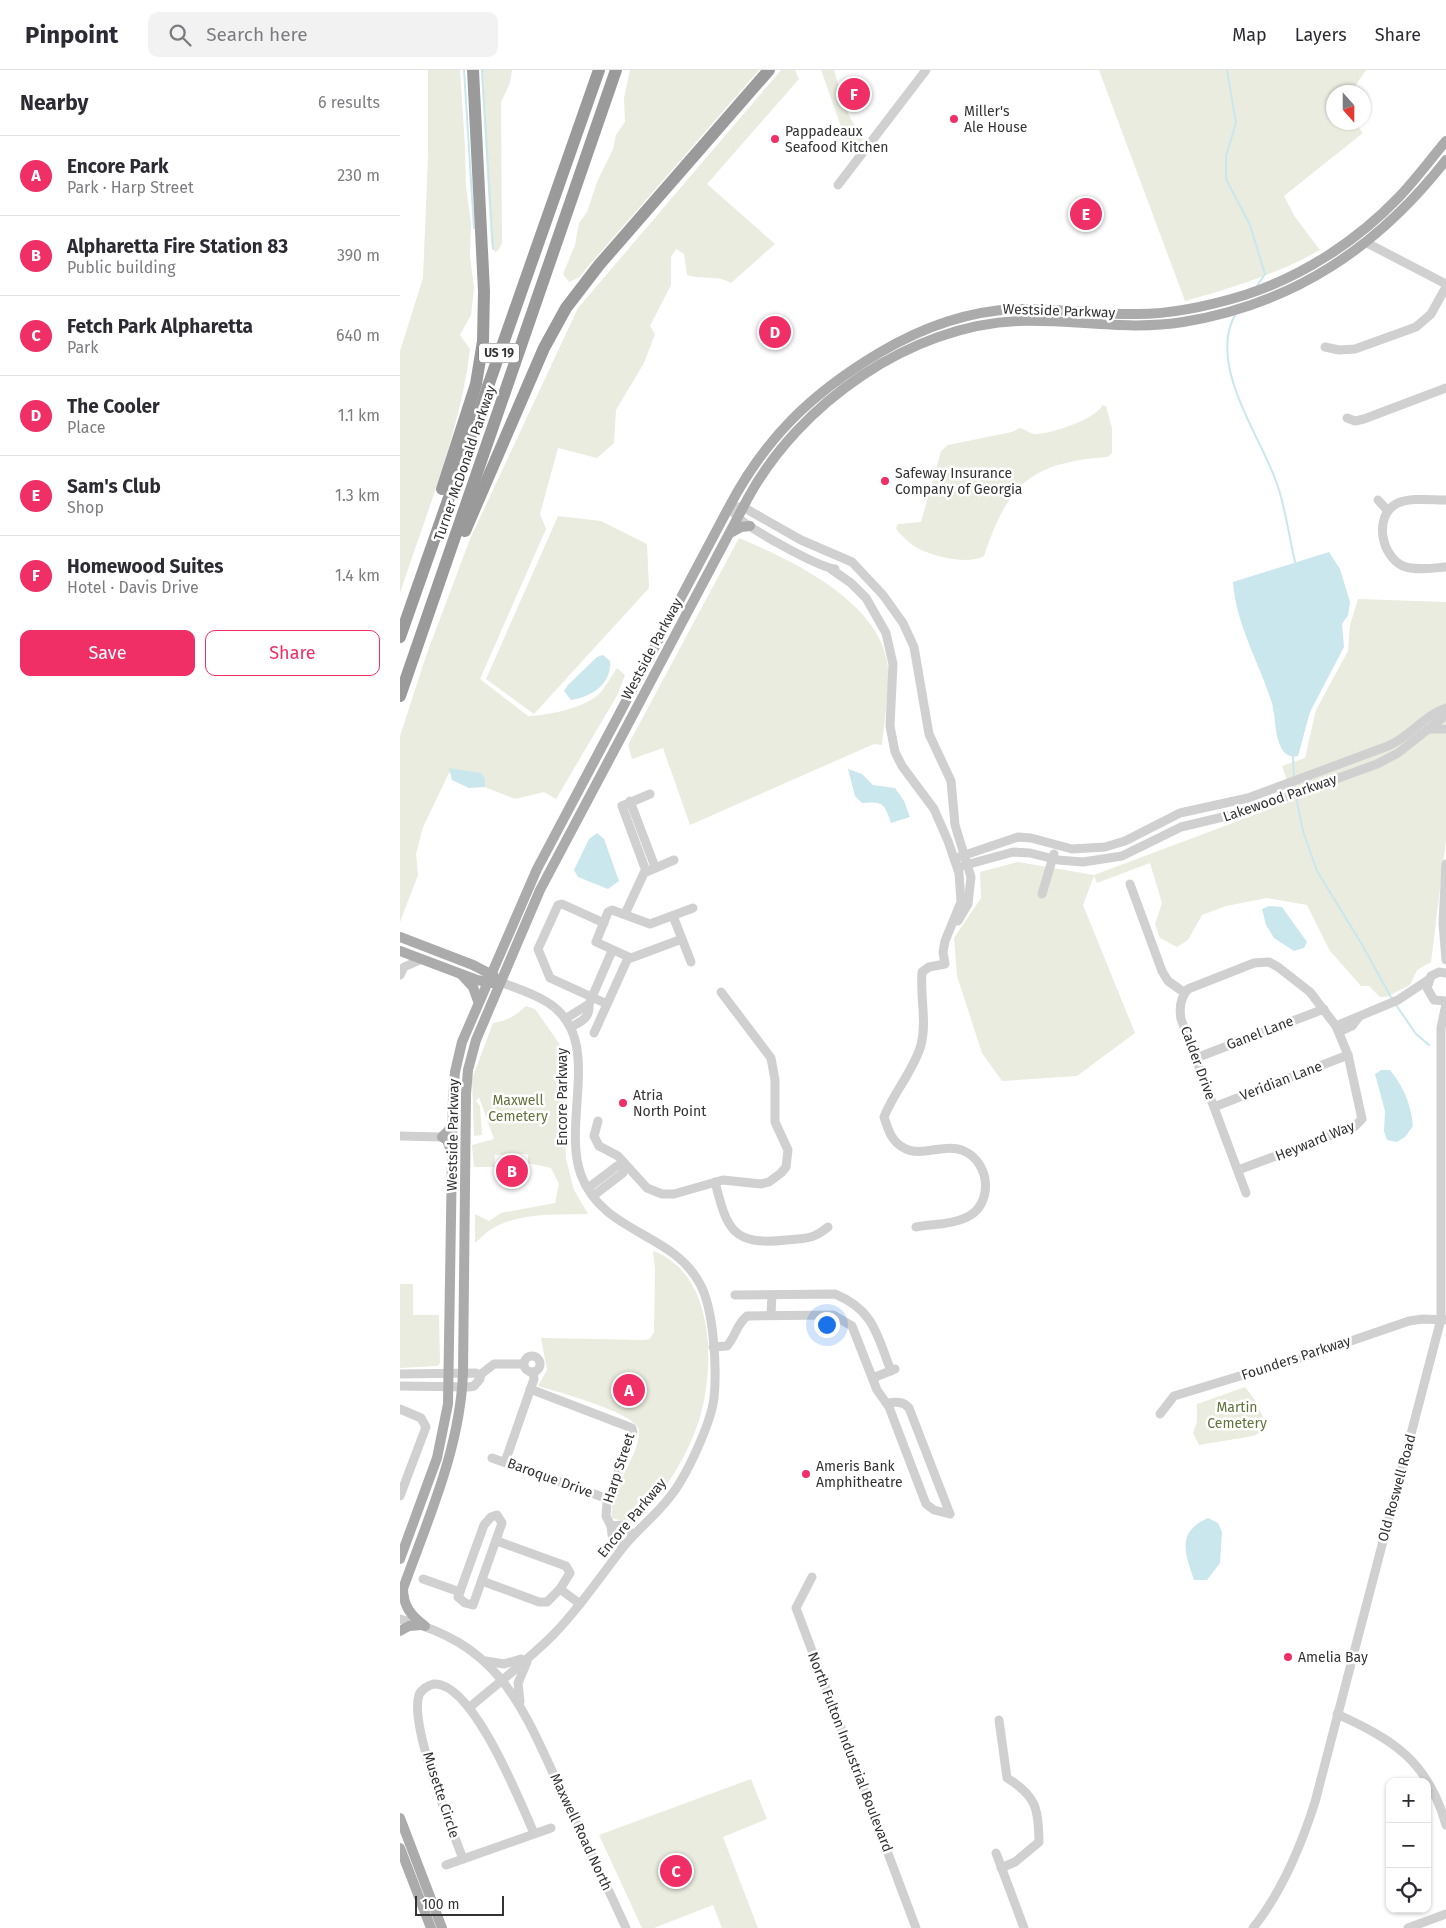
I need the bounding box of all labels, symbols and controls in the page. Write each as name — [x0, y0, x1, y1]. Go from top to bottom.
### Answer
search box — [148, 12, 498, 57]
text: Pinpoint — [25, 21, 118, 49]
icon: search — [166, 21, 194, 49]
text: Search here — [206, 23, 308, 46]
text: Map — [1232, 24, 1267, 46]
text: Layers — [1295, 24, 1347, 46]
text: Share — [1375, 24, 1421, 46]
pin: F — [838, 75, 870, 113]
north arrow — [1326, 85, 1371, 130]
text: Nearby — [20, 90, 88, 116]
text: 6 results — [318, 93, 380, 112]
place label: Miller's Ale House — [964, 103, 1027, 136]
marker: Miller's Ale House — [948, 113, 960, 125]
place label: Pappadeaux Seafood Kitchen — [785, 123, 889, 156]
marker: Pappadeaux Seafood Kitchen — [769, 133, 781, 145]
text: Encore Park — [67, 155, 169, 178]
text: A — [31, 166, 41, 185]
text: 230 m — [337, 166, 380, 185]
text: Park · Harp Street — [67, 178, 194, 197]
pin: E — [1070, 195, 1102, 233]
text: Alpharetta Fire Station 83 — [67, 235, 288, 258]
text: B — [31, 246, 41, 265]
text: 390 m — [337, 246, 380, 265]
text: Public building — [67, 258, 175, 277]
street label: Westside Parkway — [1002, 301, 1116, 321]
pin: D — [759, 313, 791, 351]
text: Fetch Park Alpharetta — [67, 315, 253, 338]
text: C — [31, 326, 41, 345]
text: 640 m — [336, 326, 380, 345]
text: Park — [67, 338, 99, 357]
road number: US 19 — [479, 344, 519, 362]
street label: Turner McDonald Parkway — [430, 383, 500, 543]
text: The Cooler — [67, 395, 160, 418]
text: D — [31, 406, 41, 425]
text: 1.1 km — [338, 406, 380, 425]
text: Place — [67, 418, 106, 437]
place label: Safeway Insurance Company of Georgia — [895, 465, 1022, 498]
text: Sam's Club — [67, 475, 161, 498]
marker: Safeway Insurance Company of Georgia — [879, 475, 891, 487]
text: E — [32, 486, 40, 505]
text: 1.3 km — [335, 486, 380, 505]
text: Shop — [67, 498, 104, 517]
text: Homewood Suites — [67, 555, 223, 578]
text: F — [32, 566, 40, 585]
text: 1.4 km — [335, 566, 380, 585]
text: Hotel · Davis Drive — [67, 578, 199, 597]
street label: Westside Parkway — [618, 595, 686, 703]
button: Save — [20, 630, 195, 676]
button: Share — [205, 630, 380, 676]
street label: Lakewood Parkway — [1221, 771, 1339, 825]
street label: Ganel Lane — [1224, 1012, 1296, 1054]
street label: Calder Drive — [1177, 1024, 1219, 1102]
street label: Encore Parkway — [554, 1048, 571, 1146]
street label: Veridian Lane — [1238, 1058, 1324, 1104]
street label: Westside Parkway — [444, 1078, 462, 1191]
place label: Atria North Point — [633, 1087, 707, 1120]
park label: Maxwell Cemetery — [488, 1092, 548, 1125]
marker: Atria North Point — [617, 1097, 629, 1109]
street label: Heyward Way — [1273, 1117, 1357, 1165]
pin: B — [496, 1152, 528, 1190]
your location — [814, 1312, 840, 1338]
street label: Founders Parkway — [1239, 1332, 1353, 1384]
pin: A — [613, 1371, 645, 1409]
park label: Martin Cemetery — [1207, 1399, 1267, 1432]
street label: Harp Street — [600, 1430, 639, 1505]
street label: Old Roswell Road — [1374, 1432, 1420, 1544]
street label: Baroque Drive — [505, 1455, 595, 1501]
place label: Ameris Bank Amphitheatre — [816, 1458, 903, 1491]
marker: Ameris Bank Amphitheatre — [800, 1468, 812, 1480]
street label: Encore Parkway — [594, 1475, 670, 1561]
place label: Amelia Bay — [1298, 1649, 1368, 1666]
street label: North Fulton Industrial Boulevard — [804, 1650, 896, 1854]
marker: Amelia Bay — [1282, 1651, 1294, 1663]
street label: Musette Circle — [419, 1750, 463, 1840]
street label: Maxwell Road North — [546, 1771, 616, 1893]
map controls — [1386, 1778, 1431, 1913]
button: + — [1386, 1778, 1431, 1823]
button: − — [1386, 1823, 1431, 1868]
pin: C — [660, 1852, 692, 1890]
button: locate — [1386, 1868, 1431, 1913]
scale bar — [415, 1893, 504, 1916]
text: 100 m — [422, 1896, 459, 1913]

